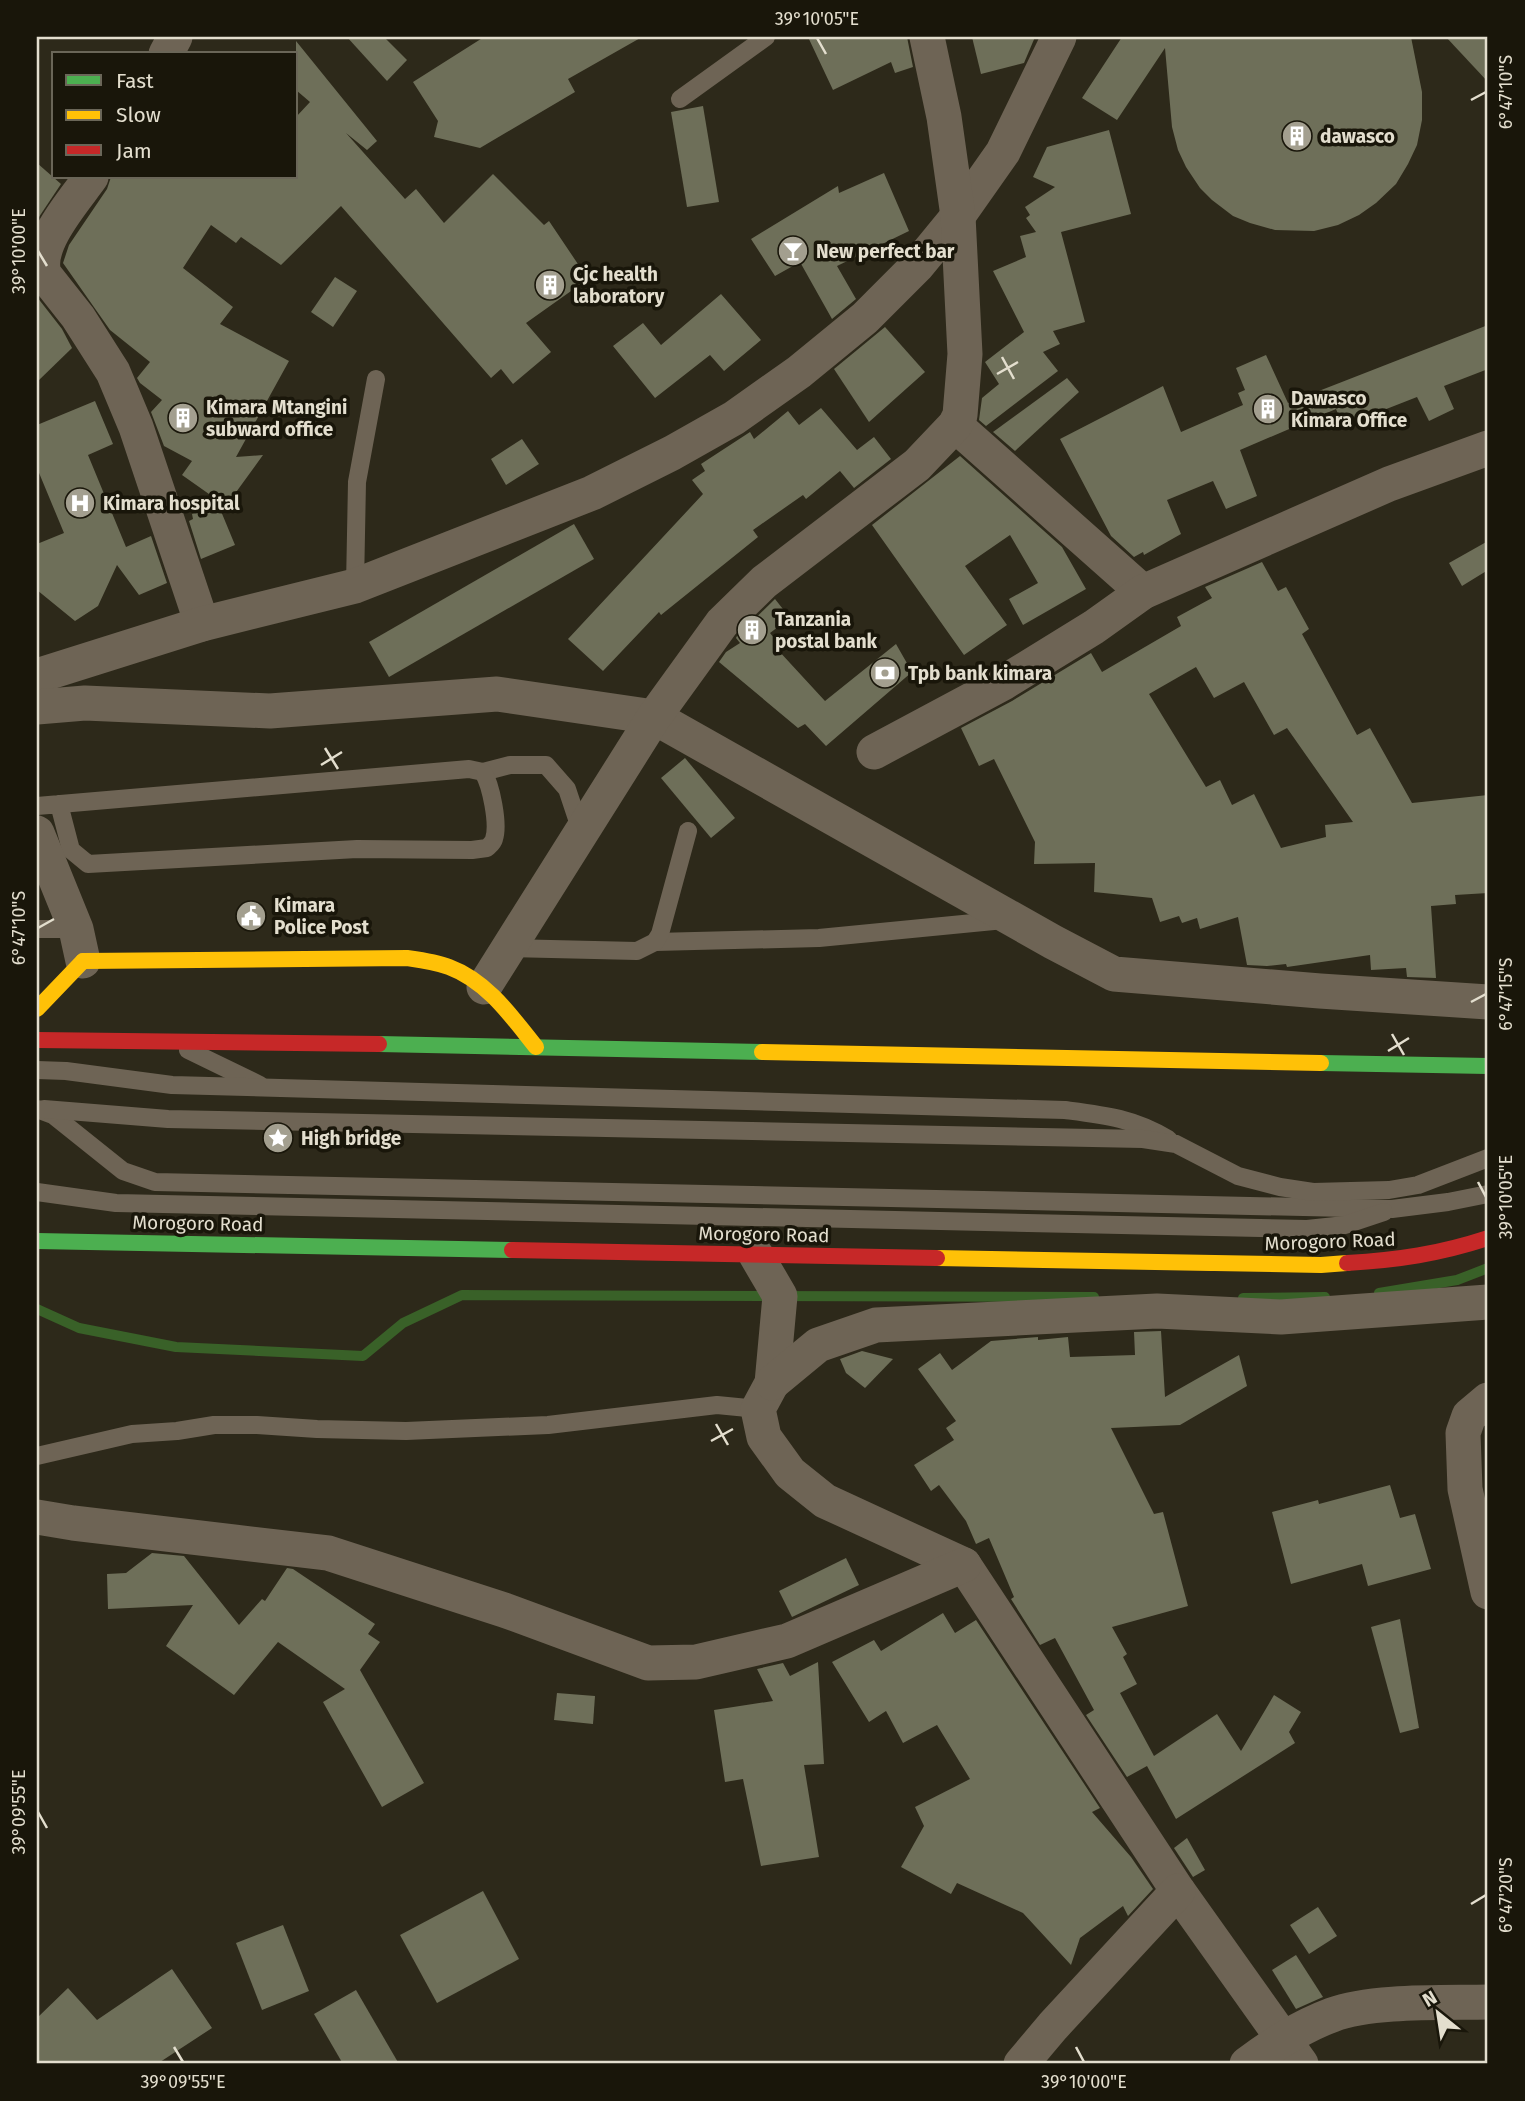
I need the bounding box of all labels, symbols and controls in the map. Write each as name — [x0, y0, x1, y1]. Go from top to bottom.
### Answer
text: 39°10'05"E — [775, 8, 859, 30]
legend — [52, 52, 298, 178]
text: 6°47'10"S — [1495, 54, 1517, 129]
text: Fast — [116, 68, 154, 94]
text: Slow — [116, 102, 161, 128]
building icon: dawasco — [1280, 119, 1314, 153]
place label: dawasco — [1320, 125, 1395, 148]
text: Jam — [116, 138, 152, 164]
text: 39°10'00"E — [8, 208, 30, 294]
bar icon: New perfect bar — [776, 234, 810, 268]
place label: New perfect bar — [816, 240, 955, 263]
place label: Cjc health laboratory — [573, 263, 664, 308]
building icon: Cjc health laboratory — [533, 268, 567, 302]
place label: Dawasco Kimara Office — [1291, 387, 1407, 432]
building icon: Dawasco Kimara Office — [1251, 392, 1285, 426]
place label: Kimara Mtangini subward office — [206, 396, 347, 441]
building icon: Kimara Mtangini subward office — [166, 401, 200, 435]
hospital icon: Kimara hospital — [63, 486, 97, 520]
place label: Kimara hospital — [103, 492, 240, 515]
place label: Tanzania postal bank — [775, 608, 878, 653]
building icon: Tanzania postal bank — [735, 613, 769, 647]
bank icon: Tpb bank kimara — [868, 656, 902, 690]
place label: Tpb bank kimara — [908, 662, 1052, 685]
text: 6°47'10"S — [8, 890, 30, 965]
place label: Kimara Police Post — [274, 894, 370, 939]
public building icon: Kimara Police Post — [234, 899, 268, 933]
text: 6°47'15"S — [1495, 957, 1517, 1031]
place icon: High bridge — [261, 1121, 295, 1155]
place label: High bridge — [301, 1127, 401, 1150]
text: 39°10'05"E — [1495, 1155, 1517, 1239]
street label: Morogoro Road — [132, 1211, 264, 1236]
street label: Morogoro Road — [698, 1222, 830, 1247]
street label: Morogoro Road — [1264, 1228, 1396, 1255]
text: 39°09'55"E — [8, 1769, 30, 1855]
text: 6°47'20"S — [1495, 1857, 1517, 1933]
north arrow — [1402, 1979, 1472, 2048]
text: N — [1419, 1986, 1441, 2012]
text: 39°09'55"E — [140, 2071, 226, 2093]
text: 39°10'00"E — [1041, 2071, 1127, 2093]

